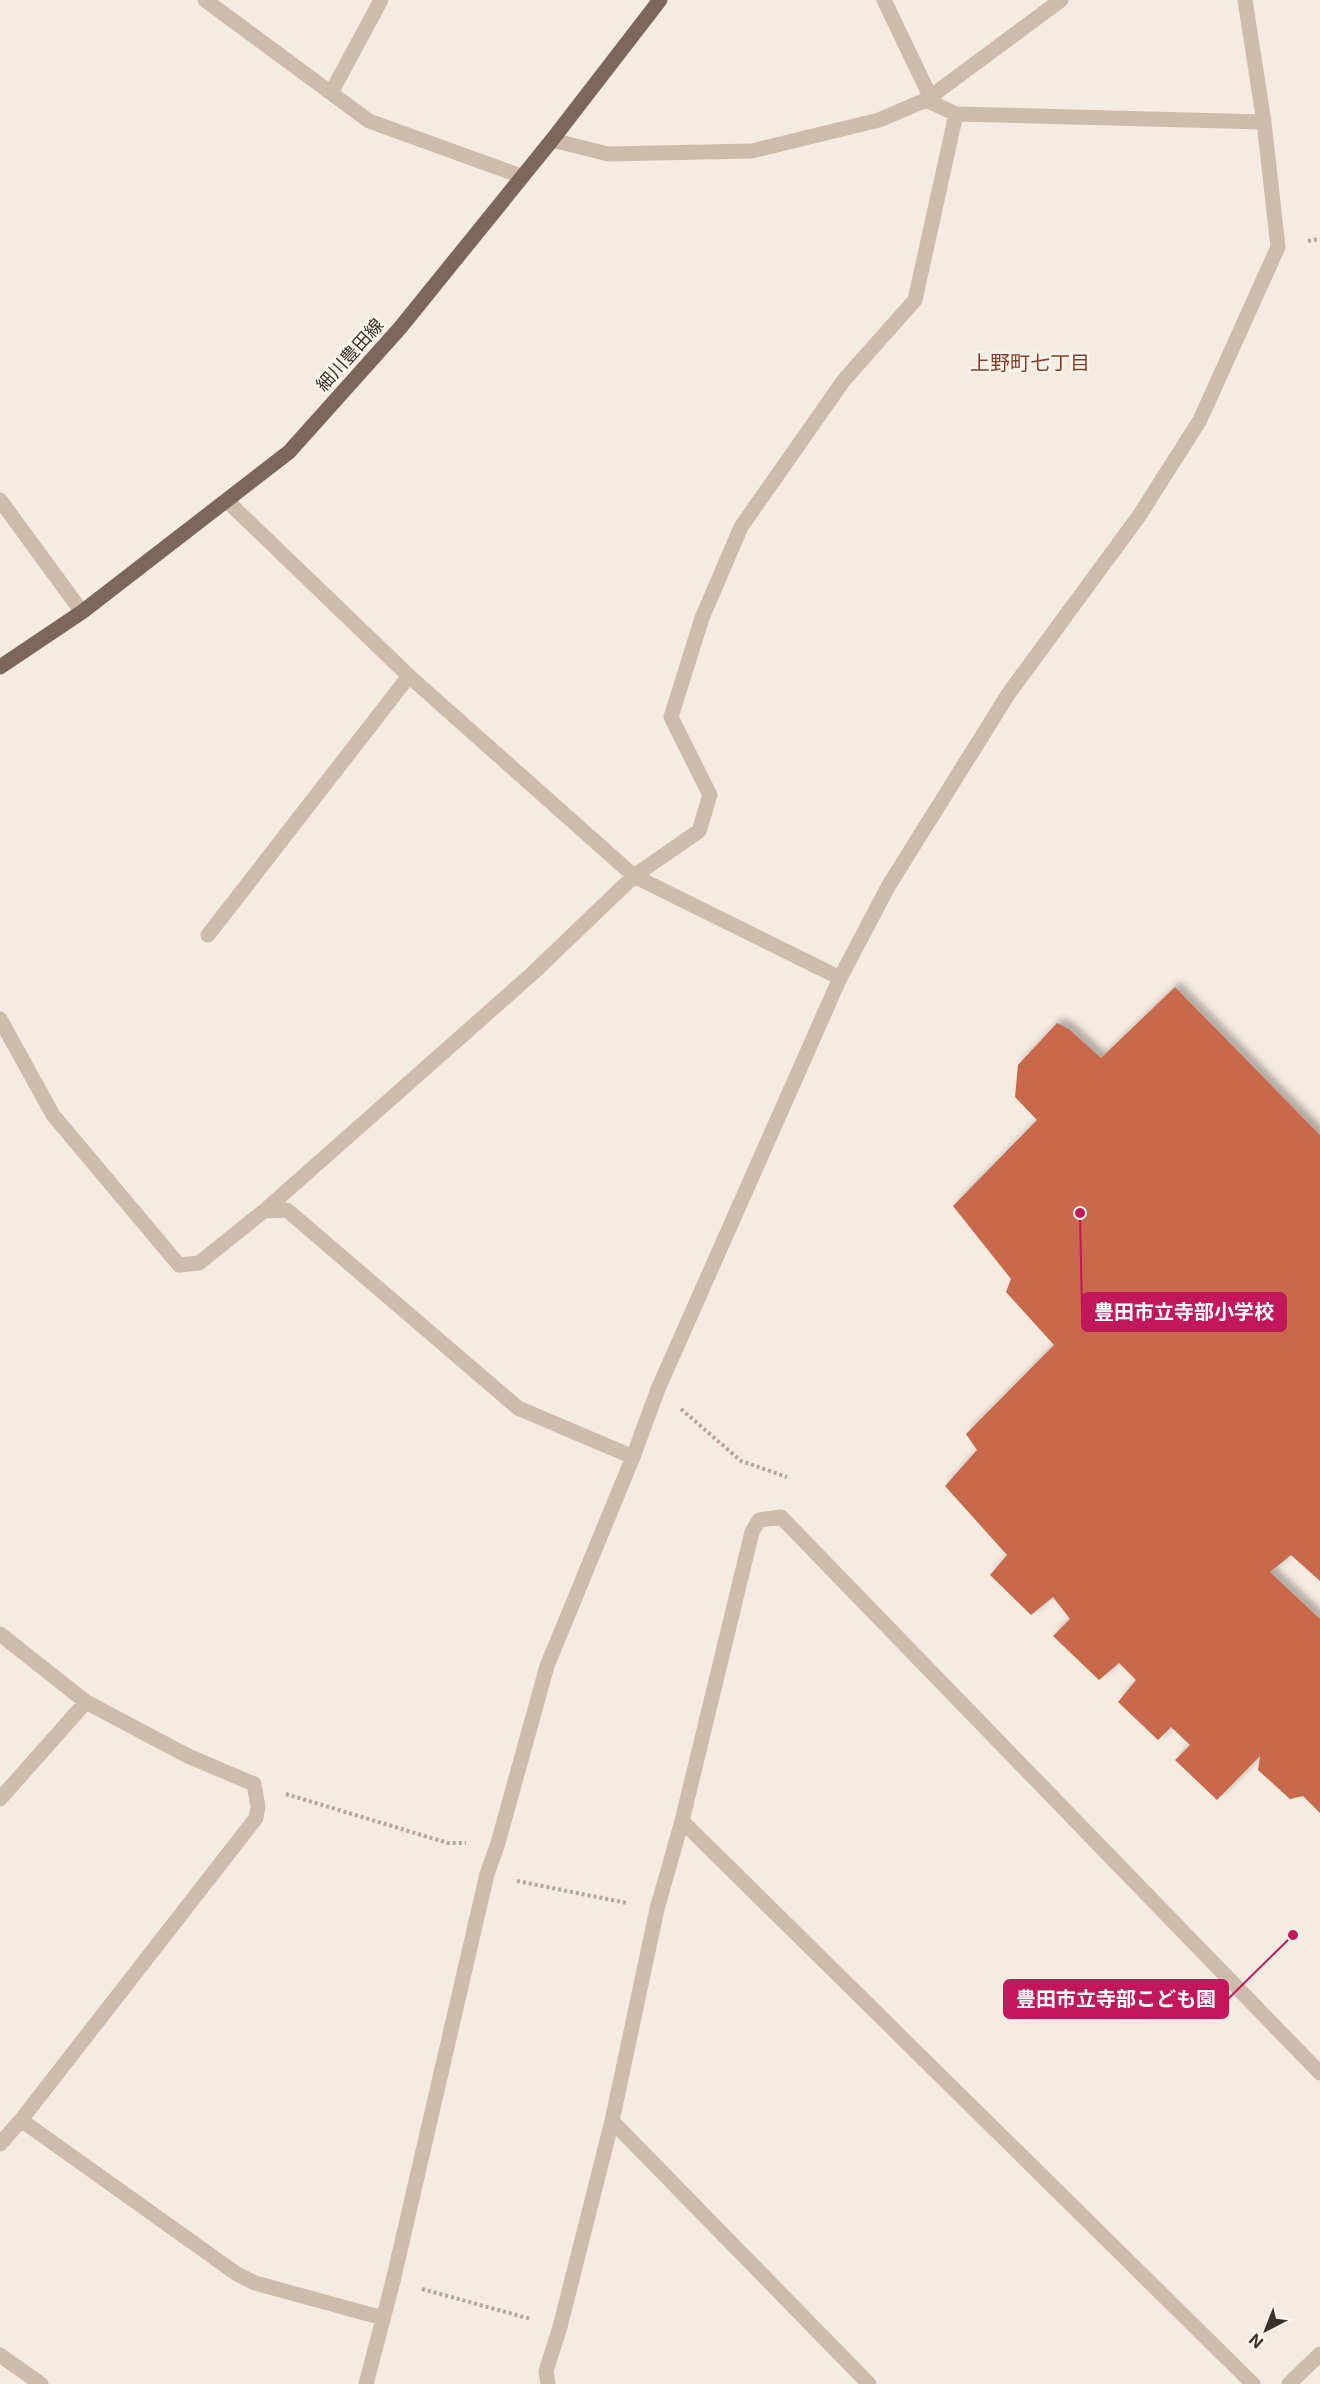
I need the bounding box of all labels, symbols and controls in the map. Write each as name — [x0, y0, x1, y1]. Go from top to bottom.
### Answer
street label: 細川豊田線 — [312, 314, 388, 395]
district label: 上野町七丁目 — [970, 351, 1090, 375]
callout: 豊田市立寺部小学校 — [1082, 1293, 1286, 1331]
text: 豊田市立寺部小学校 — [1094, 1300, 1274, 1324]
callout: 豊田市立寺部こども園 — [1004, 1980, 1228, 2018]
text: 豊田市立寺部こども園 — [1016, 1987, 1216, 2011]
north arrow — [1236, 2300, 1296, 2360]
text: N — [1245, 2330, 1267, 2353]

